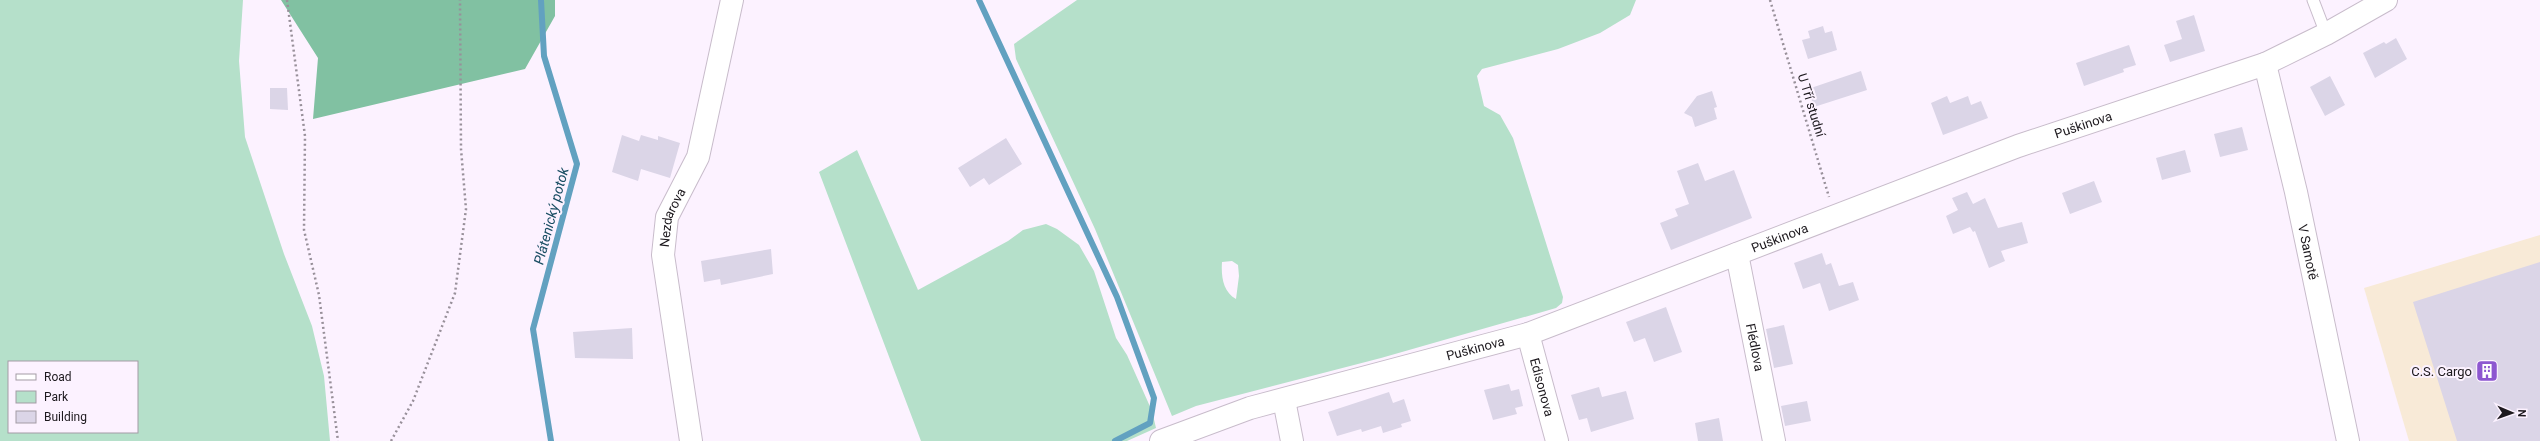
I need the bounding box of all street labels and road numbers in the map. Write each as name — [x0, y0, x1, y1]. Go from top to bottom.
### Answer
street label: U Tří studní — [1795, 71, 1829, 140]
street label: Puškinova — [2053, 108, 2114, 141]
street label: Nezdarova — [657, 186, 689, 248]
street label: Puškinova — [1749, 220, 1810, 256]
street label: V Samotě — [2295, 223, 2321, 281]
street label: Flédlova — [1743, 322, 1767, 372]
street label: Puškinova — [1445, 334, 1506, 363]
street label: Edisonova — [1527, 356, 1557, 418]

